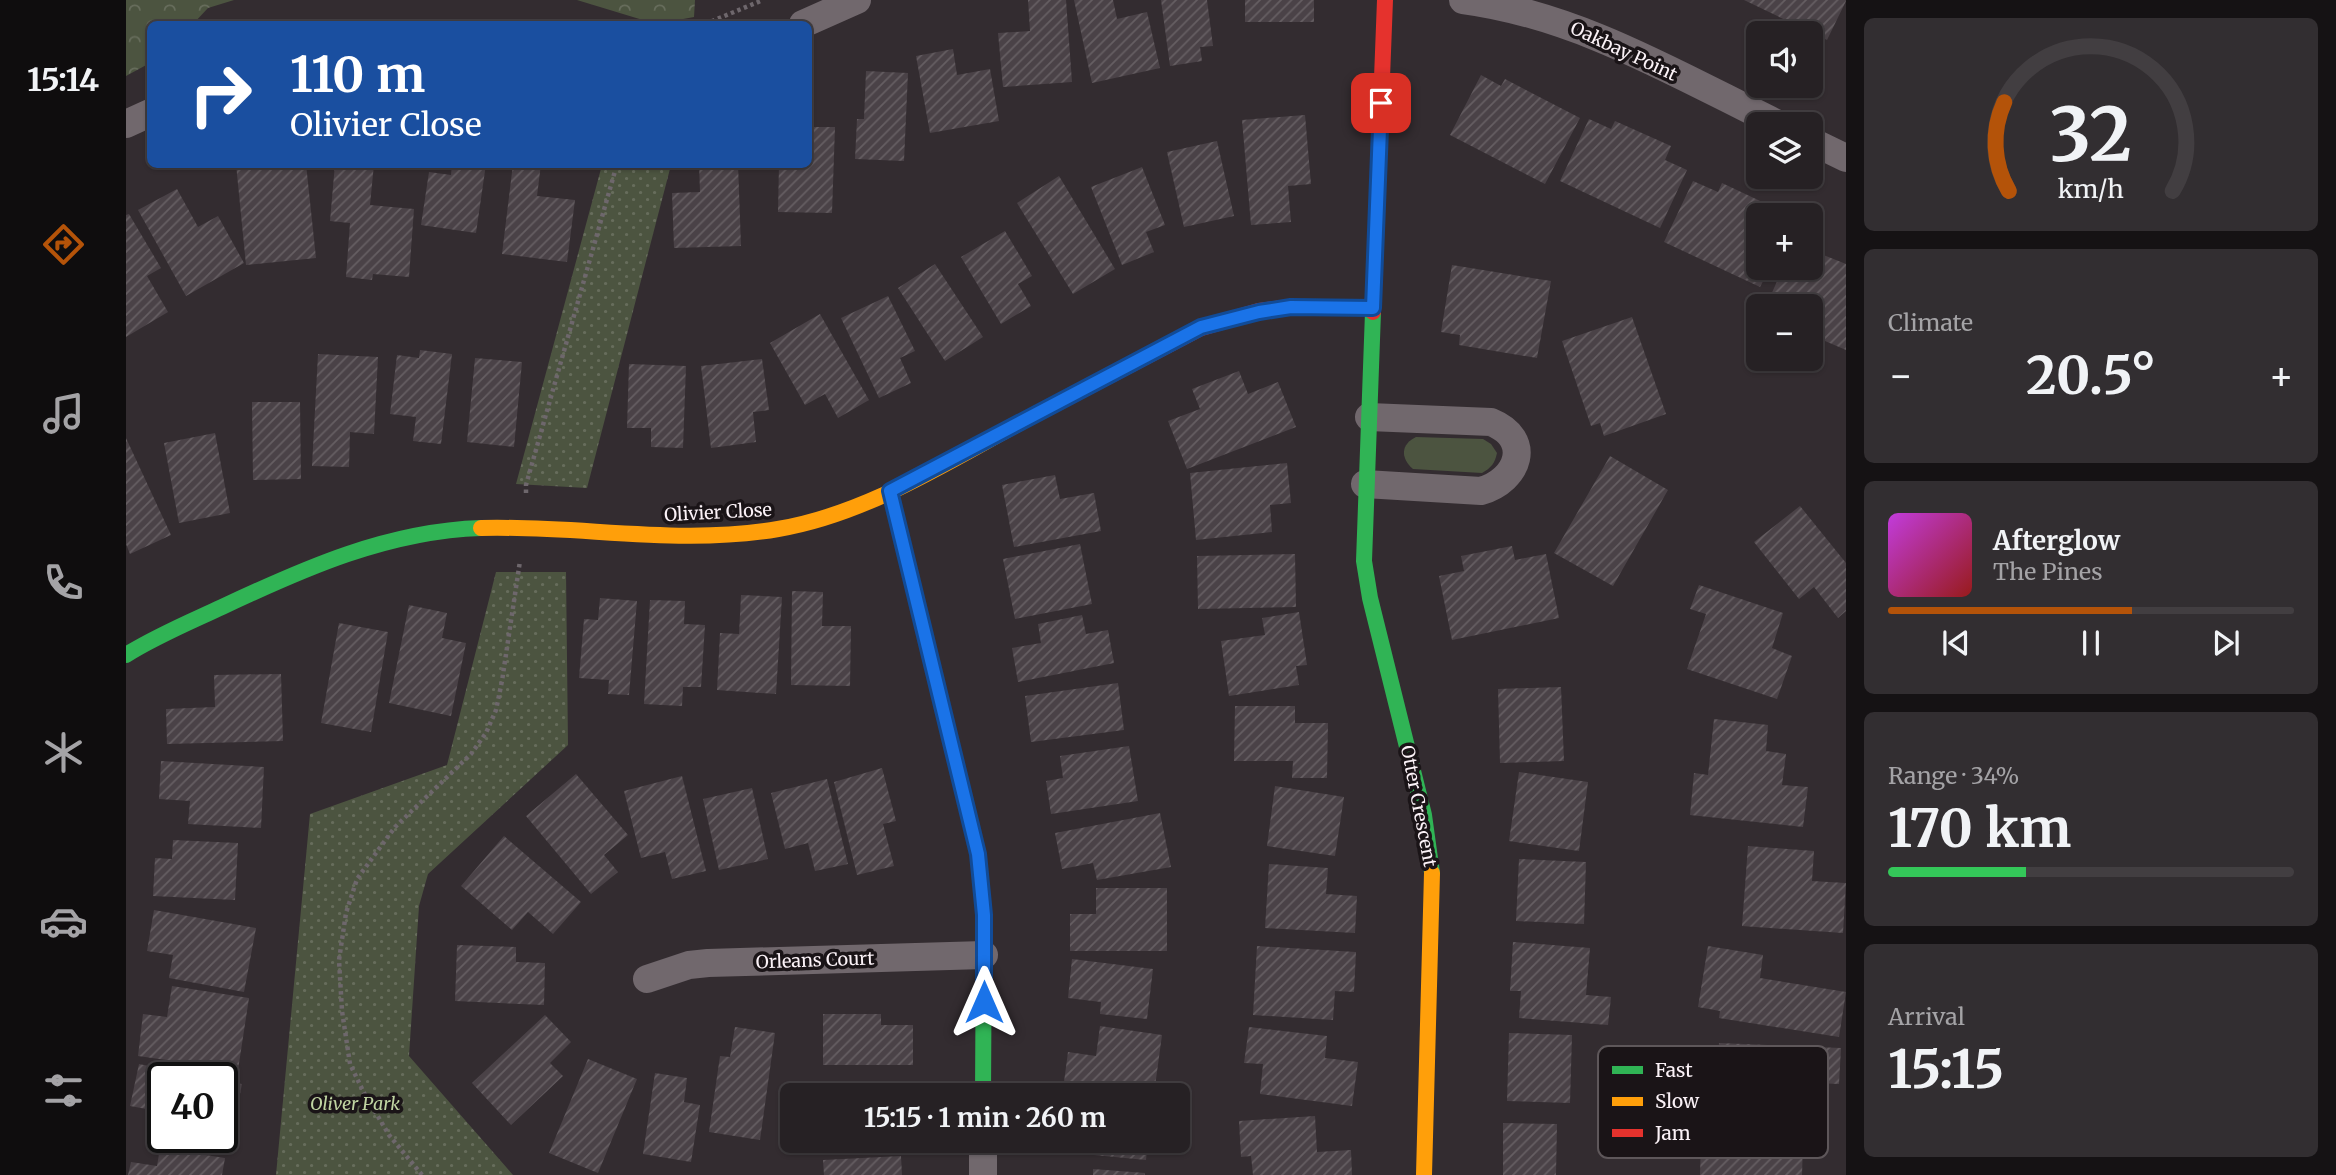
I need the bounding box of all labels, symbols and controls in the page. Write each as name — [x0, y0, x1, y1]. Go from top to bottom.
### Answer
street label: Oakbay Point — [1567, 16, 1681, 86]
map controls — [1746, 21, 1823, 371]
button: sound — [1746, 21, 1823, 98]
text: 110 m — [290, 44, 425, 105]
icon: right — [175, 49, 266, 140]
text: 15:14 — [27, 60, 99, 100]
pin — [1351, 73, 1411, 133]
icon: arrive — [1362, 84, 1400, 122]
text: 32 — [2050, 89, 2132, 181]
text: Olivier Close — [290, 105, 482, 145]
button: layers — [1746, 112, 1823, 189]
text: km/h — [2058, 173, 2124, 205]
button: + — [1746, 203, 1823, 280]
icon: directions — [39, 220, 88, 269]
button: − — [1746, 294, 1823, 371]
text: Climate — [1888, 308, 1973, 337]
text: 20.5° — [2026, 343, 2156, 408]
text: − — [1888, 352, 1913, 399]
text: + — [2269, 352, 2294, 399]
icon: music — [39, 389, 88, 438]
street label: Olivier Close — [664, 498, 772, 526]
text: Afterglow — [1993, 524, 2120, 557]
text: The Pines — [1993, 557, 2103, 586]
icon: phone — [39, 558, 88, 607]
icon: previous — [1937, 624, 1975, 662]
icon: pause — [2072, 624, 2110, 662]
icon: next — [2207, 624, 2245, 662]
icon: climate — [39, 728, 88, 777]
street label: Otter Crescent — [1396, 743, 1442, 869]
text: Range · 34% — [1888, 761, 2019, 790]
text: 170 km — [1888, 796, 2071, 861]
icon: car — [39, 897, 88, 946]
street label: Orleans Court — [755, 946, 875, 974]
position arrow — [947, 965, 1021, 1039]
text: Arrival — [1888, 1002, 1965, 1031]
text: 15:15 — [1888, 1037, 2004, 1102]
legend — [1598, 1046, 1828, 1158]
text: Fast — [1655, 1058, 1693, 1082]
speed limit sign: 40 — [147, 1062, 238, 1153]
icon: filters — [39, 1066, 88, 1115]
text: Slow — [1655, 1089, 1700, 1113]
park label: Oliver Park — [310, 1092, 400, 1115]
text: 15:15 · 1 min · 260 m — [864, 1101, 1106, 1134]
text: Jam — [1654, 1121, 1691, 1145]

